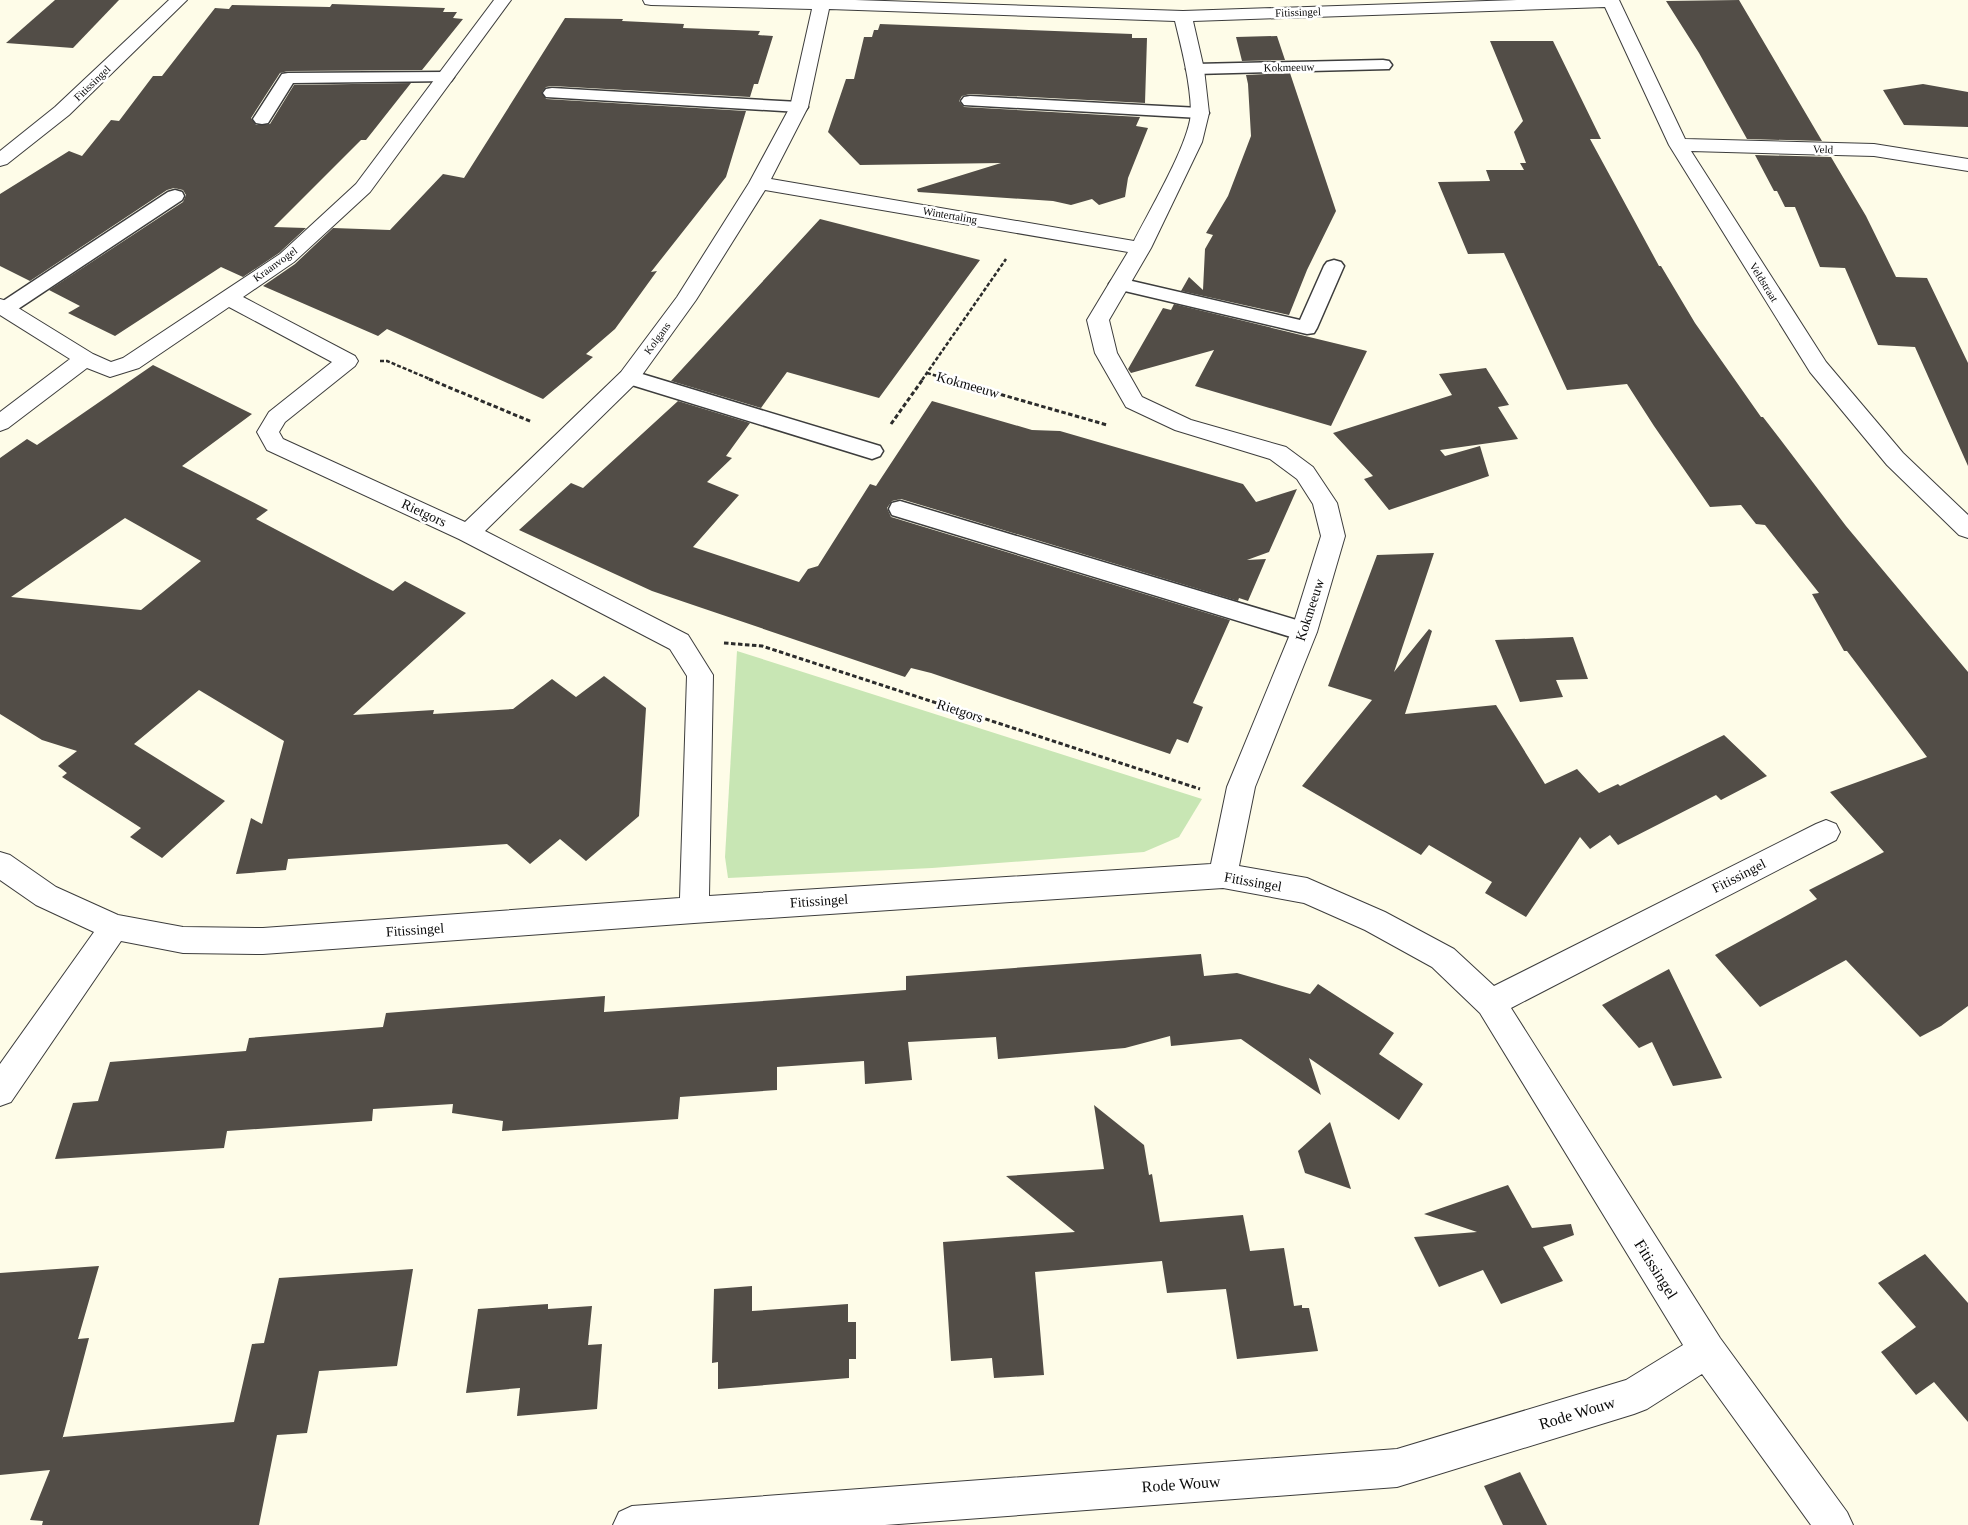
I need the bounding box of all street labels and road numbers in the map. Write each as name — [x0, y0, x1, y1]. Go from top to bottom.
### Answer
street label: Fitissingel — [1275, 5, 1321, 19]
street label: Kokmeeuw — [1264, 61, 1315, 73]
street label: Fitissingel — [71, 63, 113, 103]
street label: Veld — [1813, 143, 1834, 155]
street label: Wintertaling — [922, 204, 979, 226]
street label: Kraanvogel — [251, 244, 299, 284]
street label: Veldstraat — [1747, 260, 1781, 304]
street label: Kolgans — [641, 320, 673, 356]
street label: Kokmeeuw — [935, 369, 1002, 401]
street label: Rietgors — [399, 496, 449, 530]
street label: Kokmeeuw — [1293, 576, 1327, 643]
street label: Rietgors — [935, 697, 985, 725]
street label: Fitissingel — [1710, 856, 1768, 896]
street label: Fitissingel — [1223, 870, 1283, 894]
street label: Fitissingel — [789, 891, 849, 911]
street label: Fitissingel — [385, 920, 445, 940]
street label: Fitissingel — [1630, 1236, 1681, 1303]
street label: Rode Wouw — [1537, 1393, 1618, 1433]
street label: Rode Wouw — [1141, 1473, 1221, 1495]

